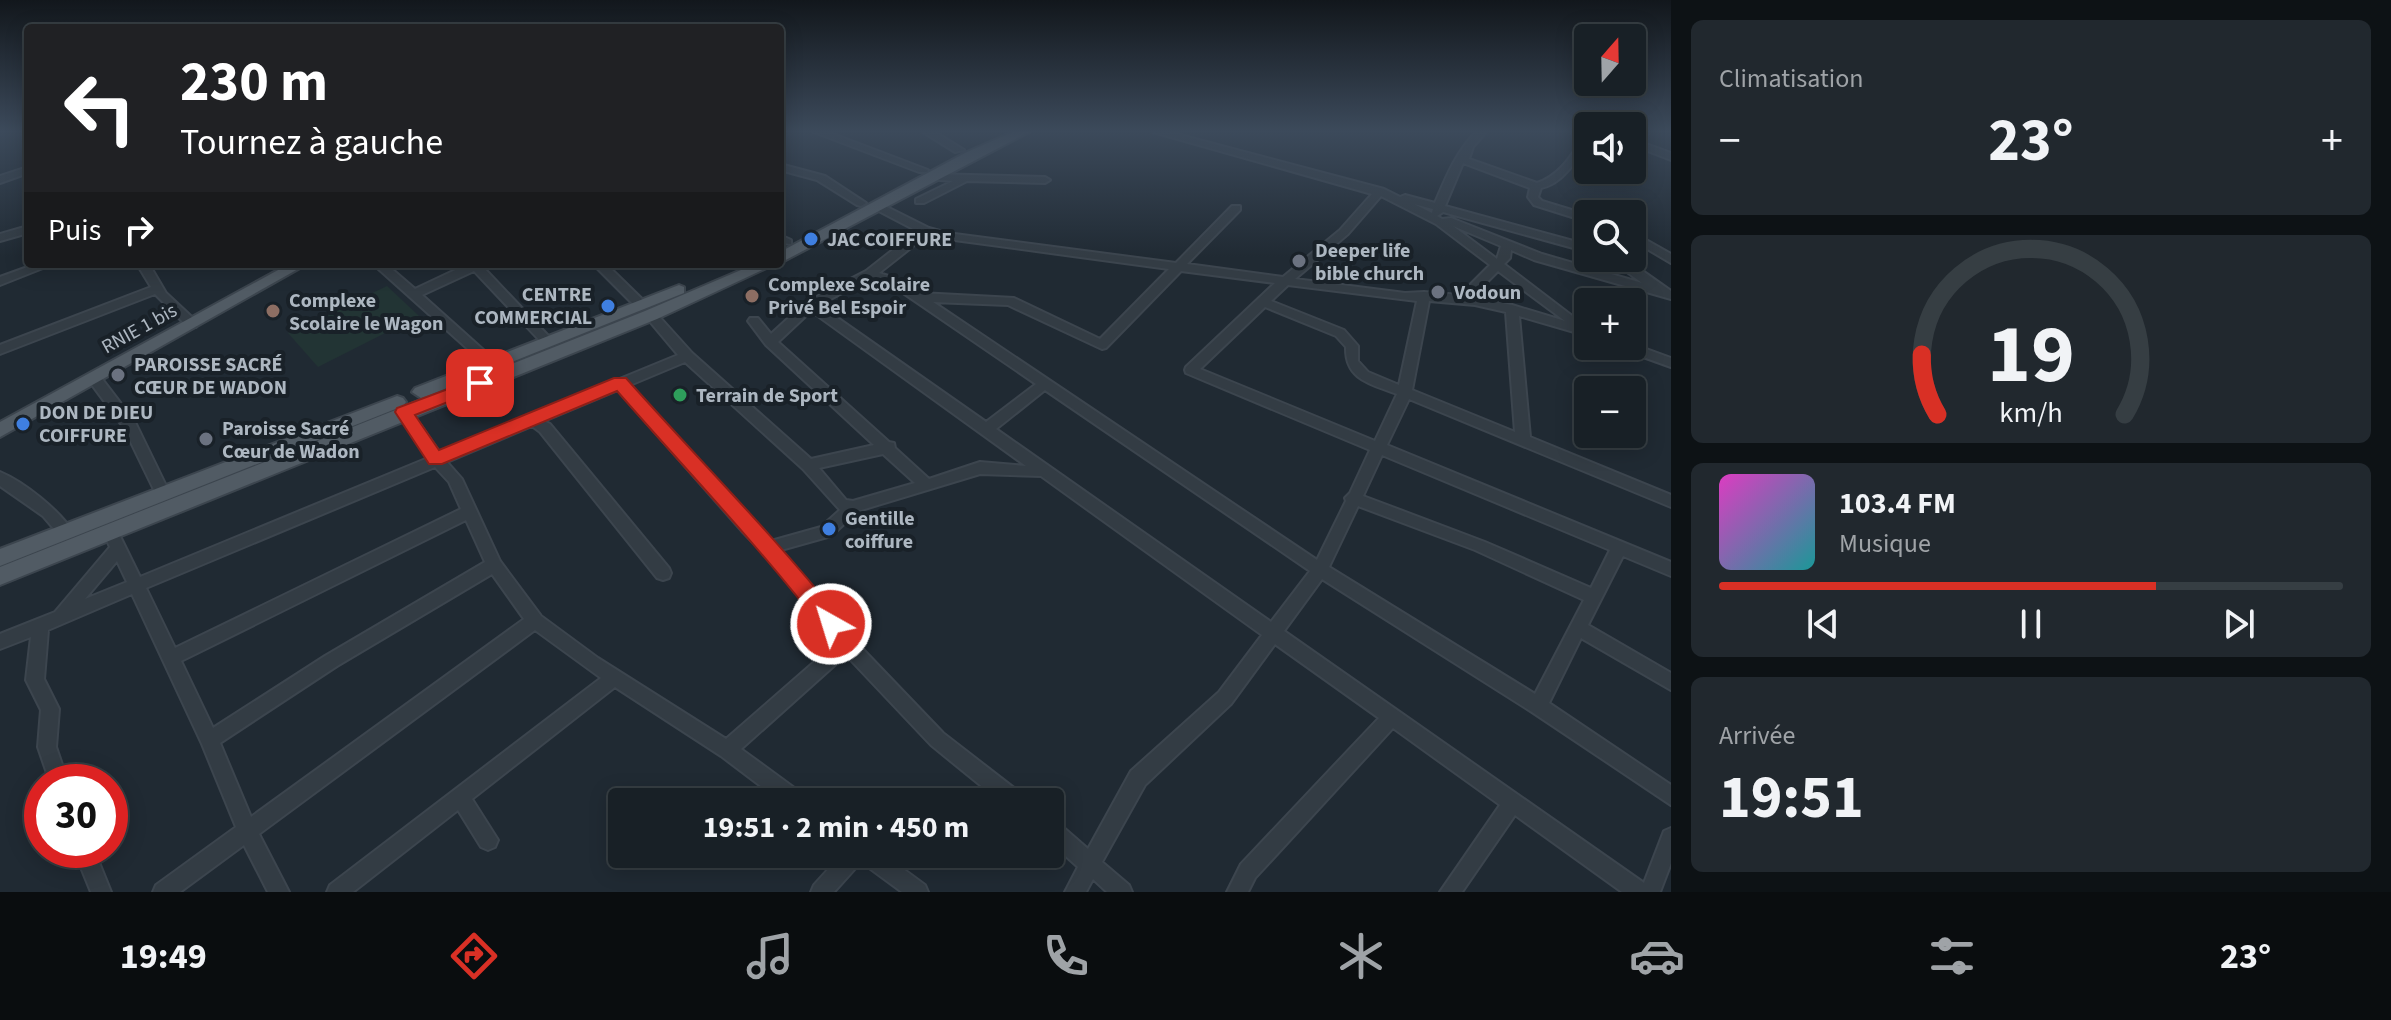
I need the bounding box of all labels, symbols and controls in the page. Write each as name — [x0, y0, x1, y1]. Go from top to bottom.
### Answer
north arrow — [1574, 24, 1646, 96]
map controls — [1574, 24, 1646, 448]
text: 230 m — [180, 43, 328, 122]
icon: left — [48, 56, 152, 160]
text: Climatisation — [1719, 60, 1864, 97]
text: 23° — [1988, 99, 2074, 184]
text: − — [1719, 110, 1741, 173]
text: + — [2321, 110, 2343, 173]
button: sound — [1574, 112, 1646, 184]
text: Tournez à gauche — [180, 117, 443, 168]
button: search — [1574, 200, 1646, 272]
icon: right — [117, 208, 161, 252]
text: Puis — [48, 209, 101, 252]
place label: JAC COIFFURE — [827, 226, 952, 254]
marker: JAC COIFFURE — [802, 230, 820, 248]
place label: Deeper life bible church — [1315, 237, 1424, 288]
marker: Deeper life bible church — [1290, 252, 1308, 270]
place label: Complexe Scolaire Privé Bel Espoir — [768, 271, 930, 322]
place label: Vodoun — [1453, 279, 1521, 307]
place label: CENTRE COMMERCIAL — [474, 281, 592, 332]
marker: Vodoun — [1429, 283, 1447, 301]
place label: Complexe Scolaire le Wagon — [289, 287, 443, 338]
marker: Complexe Scolaire Privé Bel Espoir — [743, 287, 761, 305]
button: + — [1574, 288, 1646, 360]
text: 19 — [1987, 295, 2075, 413]
street label: RNIE 1 bis — [97, 297, 182, 361]
marker: CENTRE COMMERCIAL — [599, 297, 617, 315]
marker: Complexe Scolaire le Wagon — [264, 302, 282, 320]
pin — [446, 349, 514, 417]
place label: PAROISSE SACRÉ CŒUR DE WADON — [134, 351, 287, 402]
icon: arrive — [458, 361, 502, 405]
marker: PAROISSE SACRÉ CŒUR DE WADON — [109, 366, 127, 384]
button: − — [1574, 376, 1646, 448]
place label: Terrain de Sport — [696, 382, 838, 410]
marker: Terrain de Sport — [671, 386, 689, 404]
text: km/h — [1999, 393, 2063, 433]
place label: DON DE DIEU COIFFURE — [39, 399, 153, 450]
marker: DON DE DIEU COIFFURE — [14, 415, 32, 433]
place label: Paroisse Sacré Cœur de Wadon — [222, 415, 360, 466]
marker: Paroisse Sacré Cœur de Wadon — [197, 430, 215, 448]
text: 103.4 FM — [1839, 482, 1956, 525]
place label: Gentille coiffure — [845, 505, 915, 556]
marker: Gentille coiffure — [820, 520, 838, 538]
text: Musique — [1839, 525, 1931, 562]
position arrow — [789, 582, 873, 666]
icon: previous — [1801, 602, 1845, 646]
icon: pause — [2009, 602, 2053, 646]
icon: next — [2217, 602, 2261, 646]
text: Arrivée — [1719, 717, 1795, 754]
text: 19:51 — [1719, 756, 1864, 841]
speed limit sign: 30 — [24, 764, 128, 868]
text: 19:51 · 2 min · 450 m — [703, 806, 969, 849]
icon: directions — [446, 928, 502, 984]
icon: music — [742, 928, 798, 984]
icon: phone — [1038, 928, 1094, 984]
icon: climate — [1333, 928, 1389, 984]
icon: car — [1629, 928, 1685, 984]
icon: filters — [1924, 928, 1980, 984]
text: 19:49 — [120, 931, 207, 982]
text: 23° — [2220, 931, 2271, 982]

